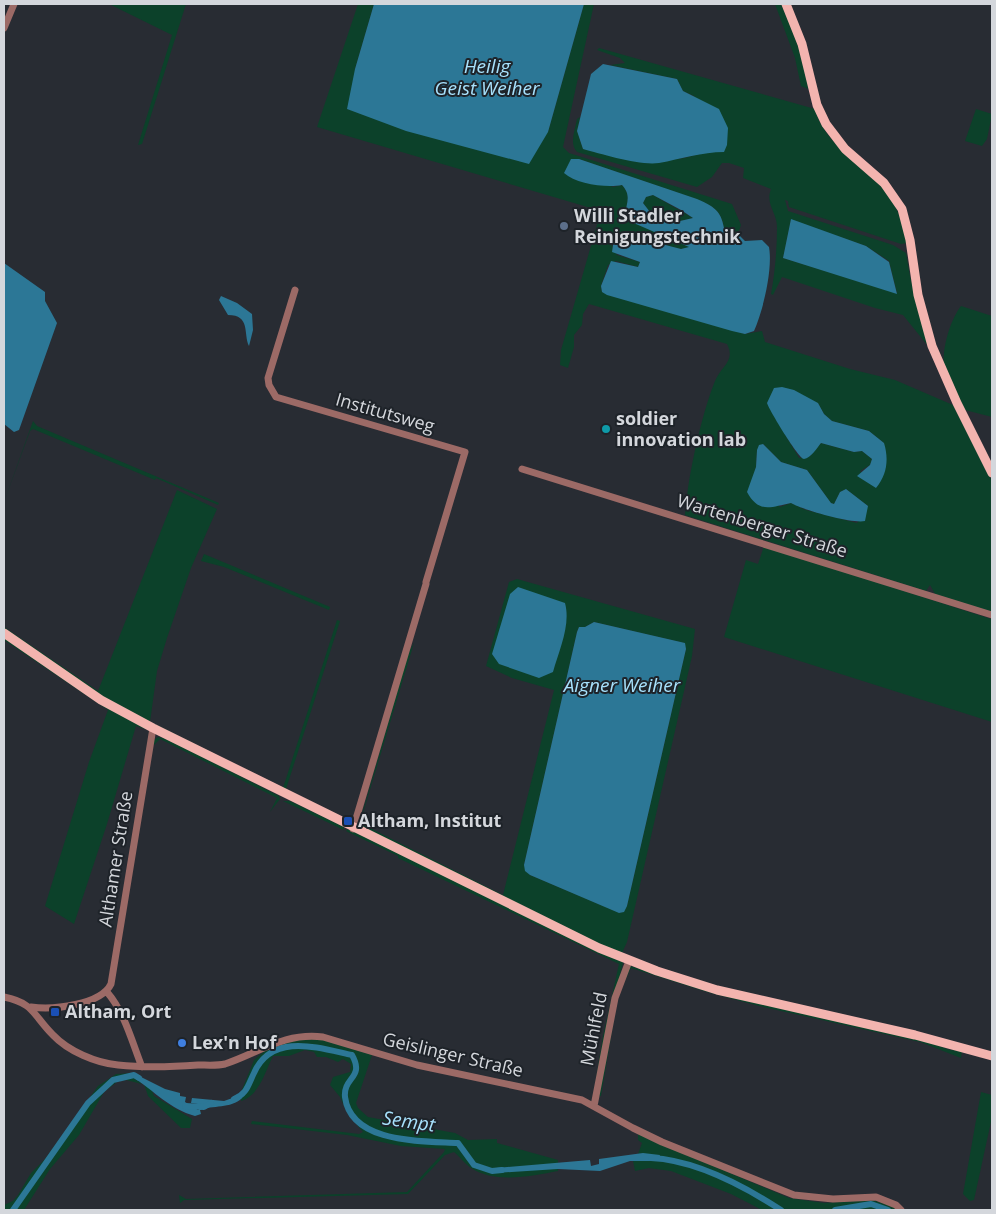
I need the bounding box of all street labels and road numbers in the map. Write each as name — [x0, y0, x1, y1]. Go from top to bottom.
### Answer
street label: Institutsweg — [333, 386, 438, 438]
street label: Wartenberger Straße — [674, 488, 850, 562]
street label: Althamer Straße — [92, 789, 138, 928]
street label: Mühlfeld — [574, 990, 612, 1068]
street label: Geislinger Straße — [381, 1026, 526, 1082]

